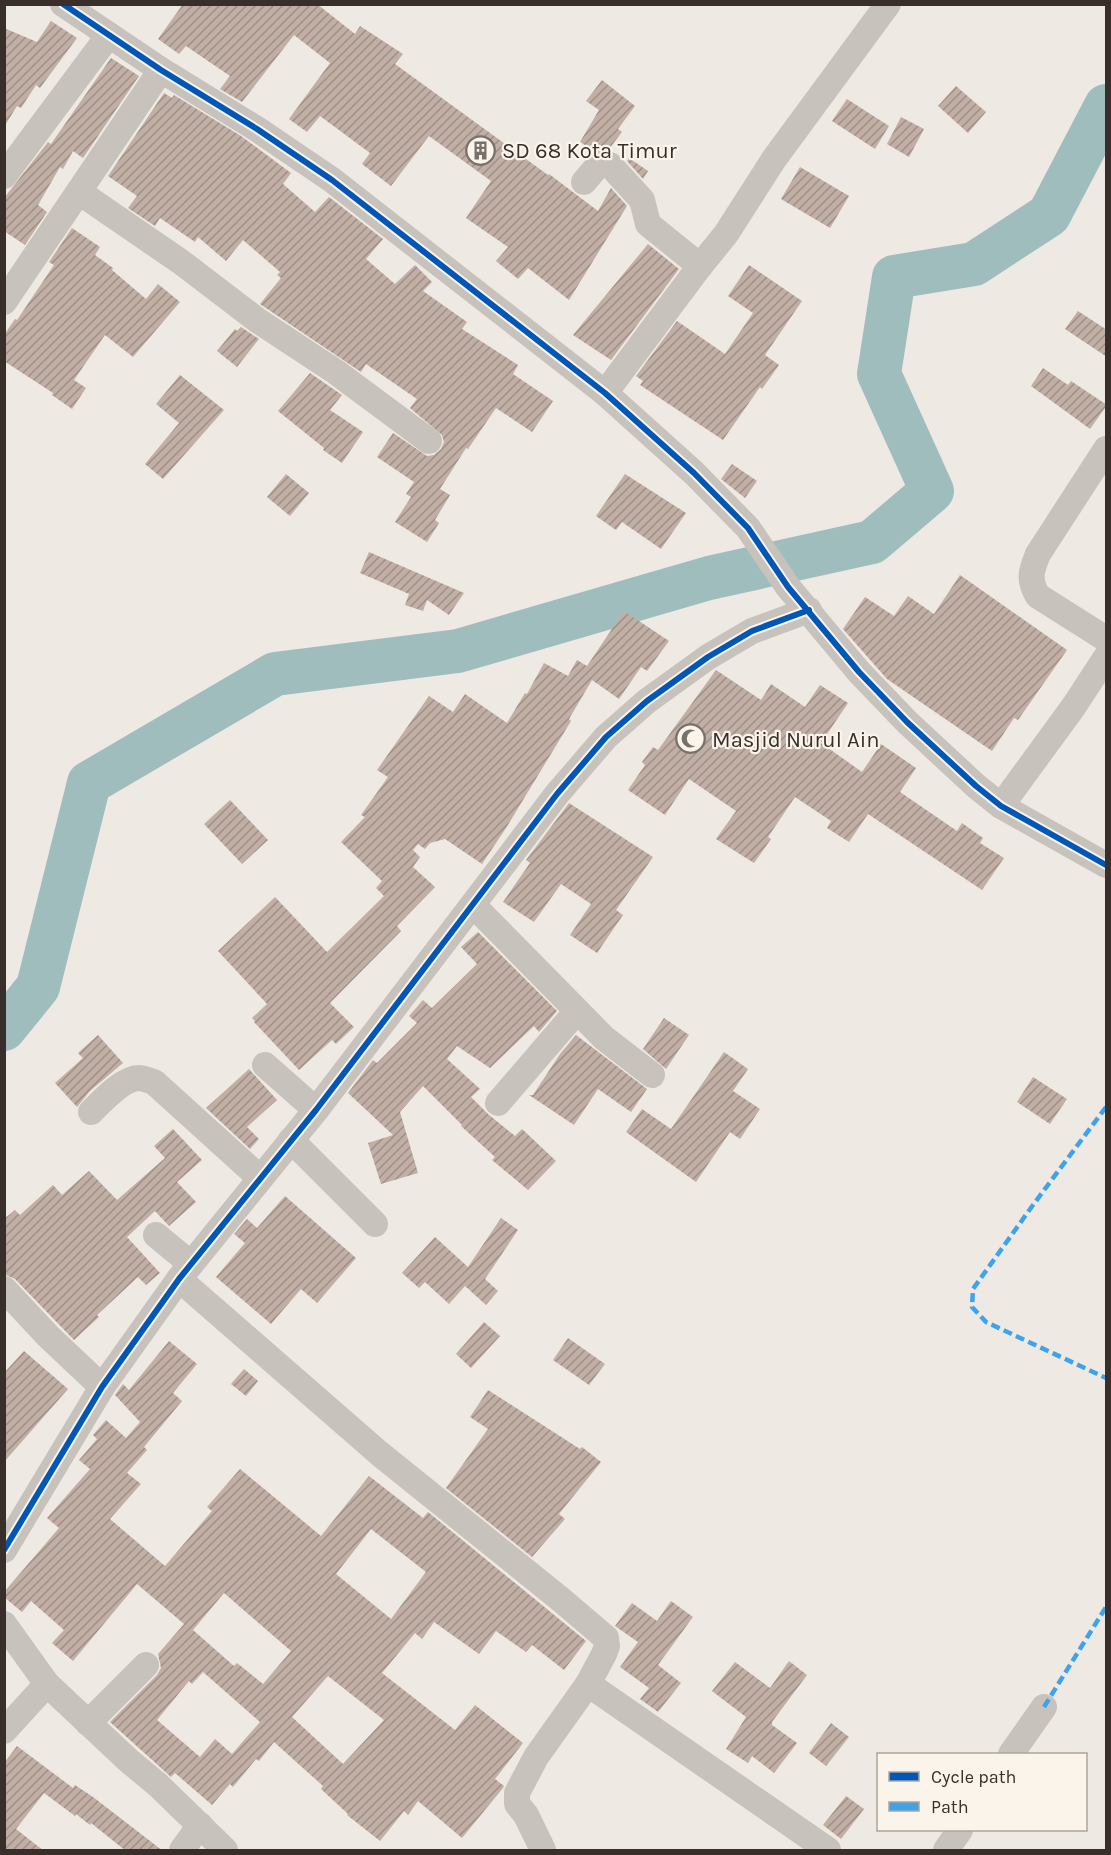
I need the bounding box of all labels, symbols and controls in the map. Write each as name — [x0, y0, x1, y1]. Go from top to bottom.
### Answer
building icon: SD 68 Kota Timur — [465, 134, 497, 166]
place label: SD 68 Kota Timur — [502, 138, 677, 164]
mosque icon: Masjid Nurul Ain — [675, 723, 707, 755]
place label: Masjid Nurul Ain — [712, 727, 880, 753]
legend — [877, 1753, 1087, 1831]
text: Cycle path — [931, 1766, 1016, 1788]
text: Path — [931, 1796, 969, 1818]

